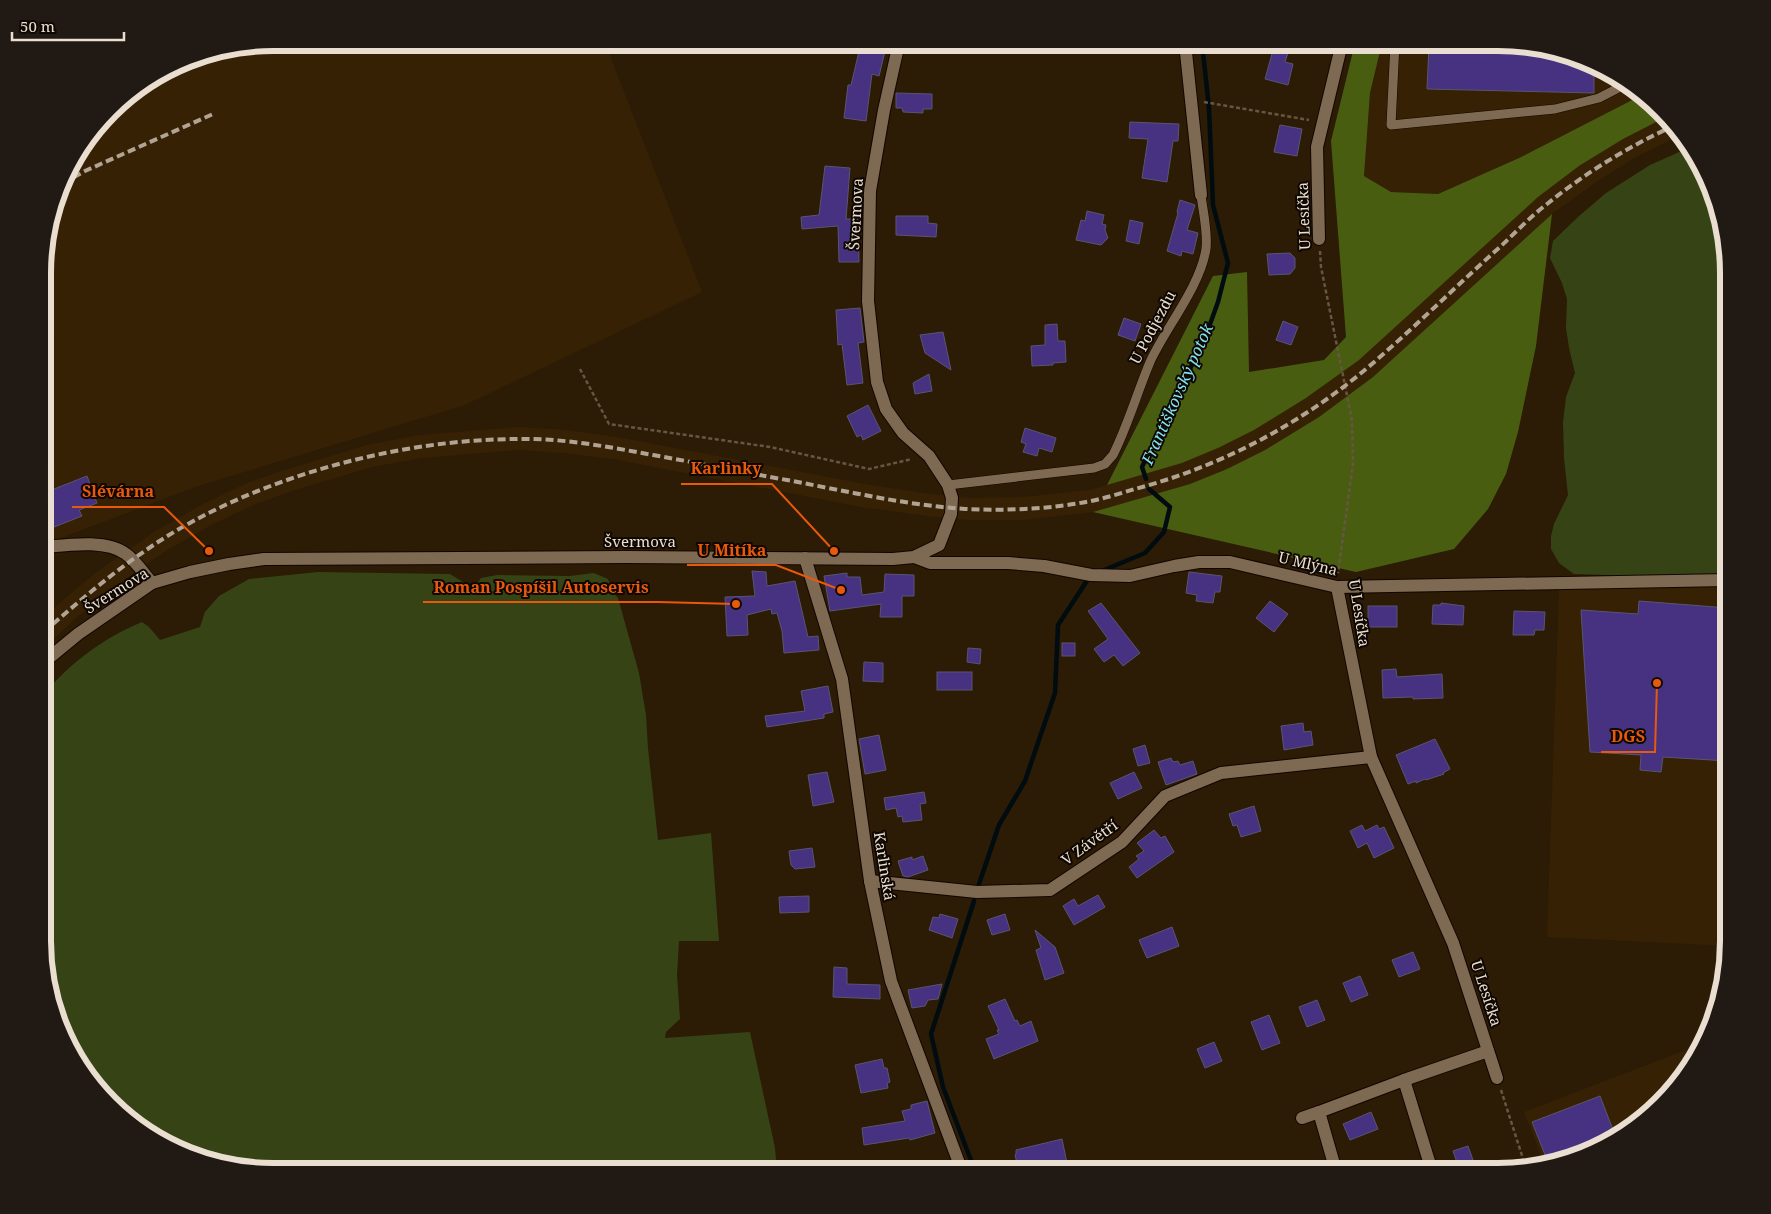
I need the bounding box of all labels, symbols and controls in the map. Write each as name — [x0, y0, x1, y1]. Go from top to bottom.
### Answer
scale bar — [12, 10, 125, 42]
text: 50 m — [20, 16, 55, 36]
street label: Švermova — [843, 178, 867, 250]
street label: U Lesíčka — [1292, 182, 1314, 250]
street label: U Podjezdu — [1124, 286, 1180, 367]
water label: Františkovský potok — [1136, 319, 1218, 469]
callout: Karlinky — [681, 453, 772, 484]
text: Karlinky — [690, 457, 762, 479]
callout: Slévárna — [72, 476, 164, 507]
text: Slévárna — [82, 480, 154, 502]
street label: Švermova — [604, 531, 676, 551]
callout: U Mitíka — [687, 534, 776, 565]
text: U Mitíka — [698, 539, 767, 561]
street label: U Mlýna — [1277, 547, 1339, 579]
street label: Švermova — [80, 562, 152, 618]
callout: Roman Pospíšil Autoservis — [423, 571, 658, 602]
text: Roman Pospíšil Autoservis — [433, 576, 649, 598]
street label: U Lesíčka — [1345, 578, 1375, 648]
callout: DGS — [1601, 721, 1655, 752]
text: DGS — [1611, 725, 1645, 747]
street label: V Závětří — [1057, 815, 1121, 869]
street label: Karlinská — [870, 830, 900, 902]
street label: U Lesíčka — [1467, 957, 1507, 1029]

